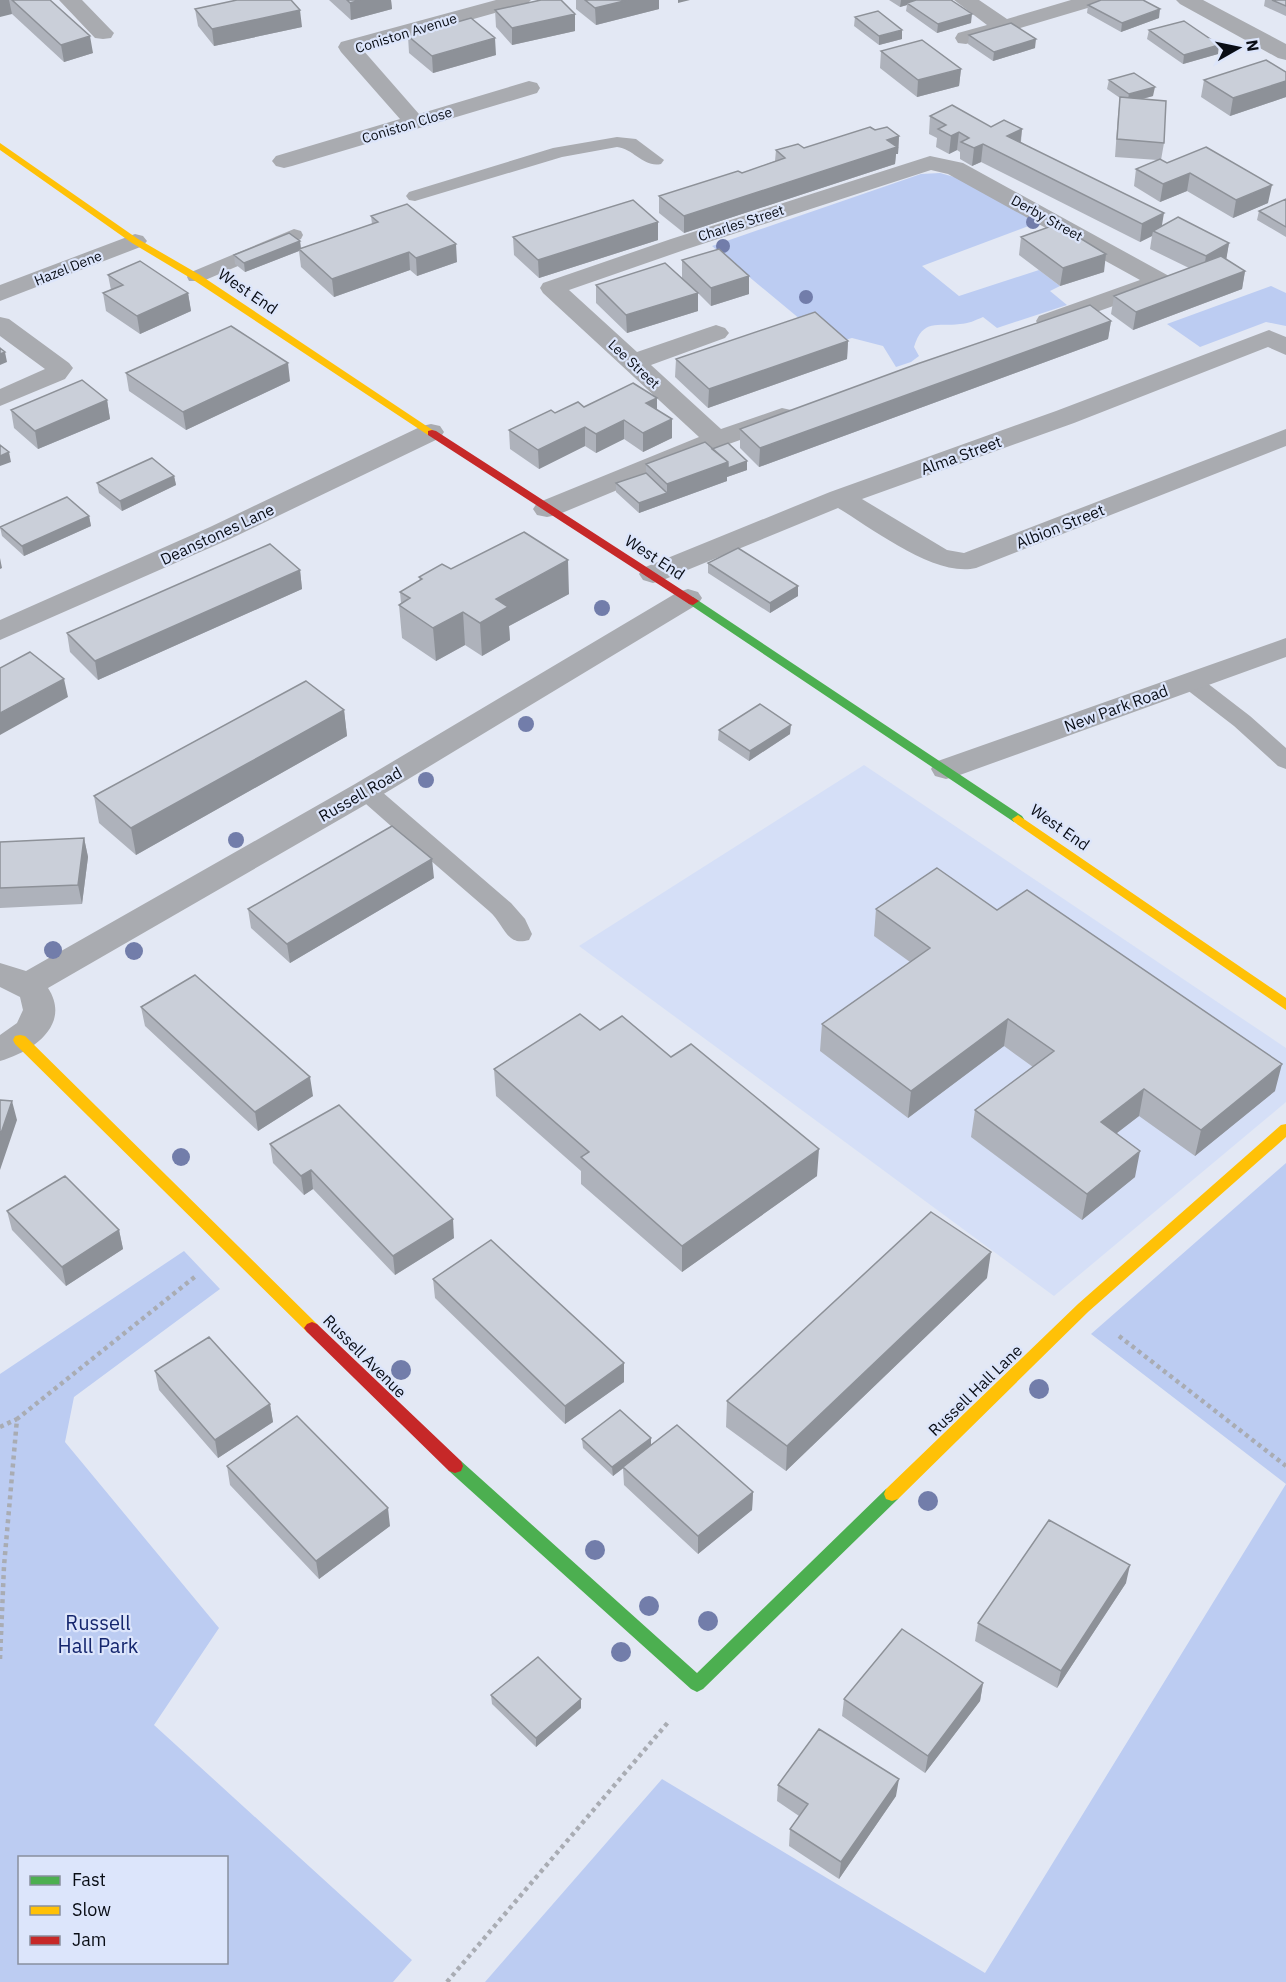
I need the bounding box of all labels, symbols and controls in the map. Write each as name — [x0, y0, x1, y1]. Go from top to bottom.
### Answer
street label: Coniston Avenue — [353, 9, 459, 57]
north arrow — [1208, 18, 1268, 78]
text: N — [1242, 38, 1264, 53]
street label: Coniston Close — [360, 103, 455, 147]
street label: Derby Street — [1008, 191, 1086, 245]
street label: Charles Street — [696, 201, 786, 245]
street label: Hazel Dene — [32, 246, 105, 290]
street label: West End — [214, 264, 282, 318]
street label: Lee Street — [604, 336, 664, 392]
street label: Alma Street — [918, 431, 1004, 479]
street label: Deanstones Lane — [157, 499, 277, 569]
street label: Albion Street — [1013, 499, 1107, 553]
street label: West End — [621, 530, 689, 584]
street label: New Park Road — [1061, 680, 1171, 736]
street label: Russell Road — [315, 762, 405, 826]
street label: West End — [1027, 799, 1093, 855]
street label: Russell Avenue — [319, 1310, 411, 1402]
street label: Russell Hall Lane — [924, 1340, 1026, 1440]
park label: Russell Hall Park — [58, 1609, 139, 1659]
legend — [18, 1856, 228, 1964]
text: Fast — [72, 1868, 106, 1891]
text: Slow — [72, 1898, 111, 1921]
text: Jam — [72, 1928, 107, 1951]

